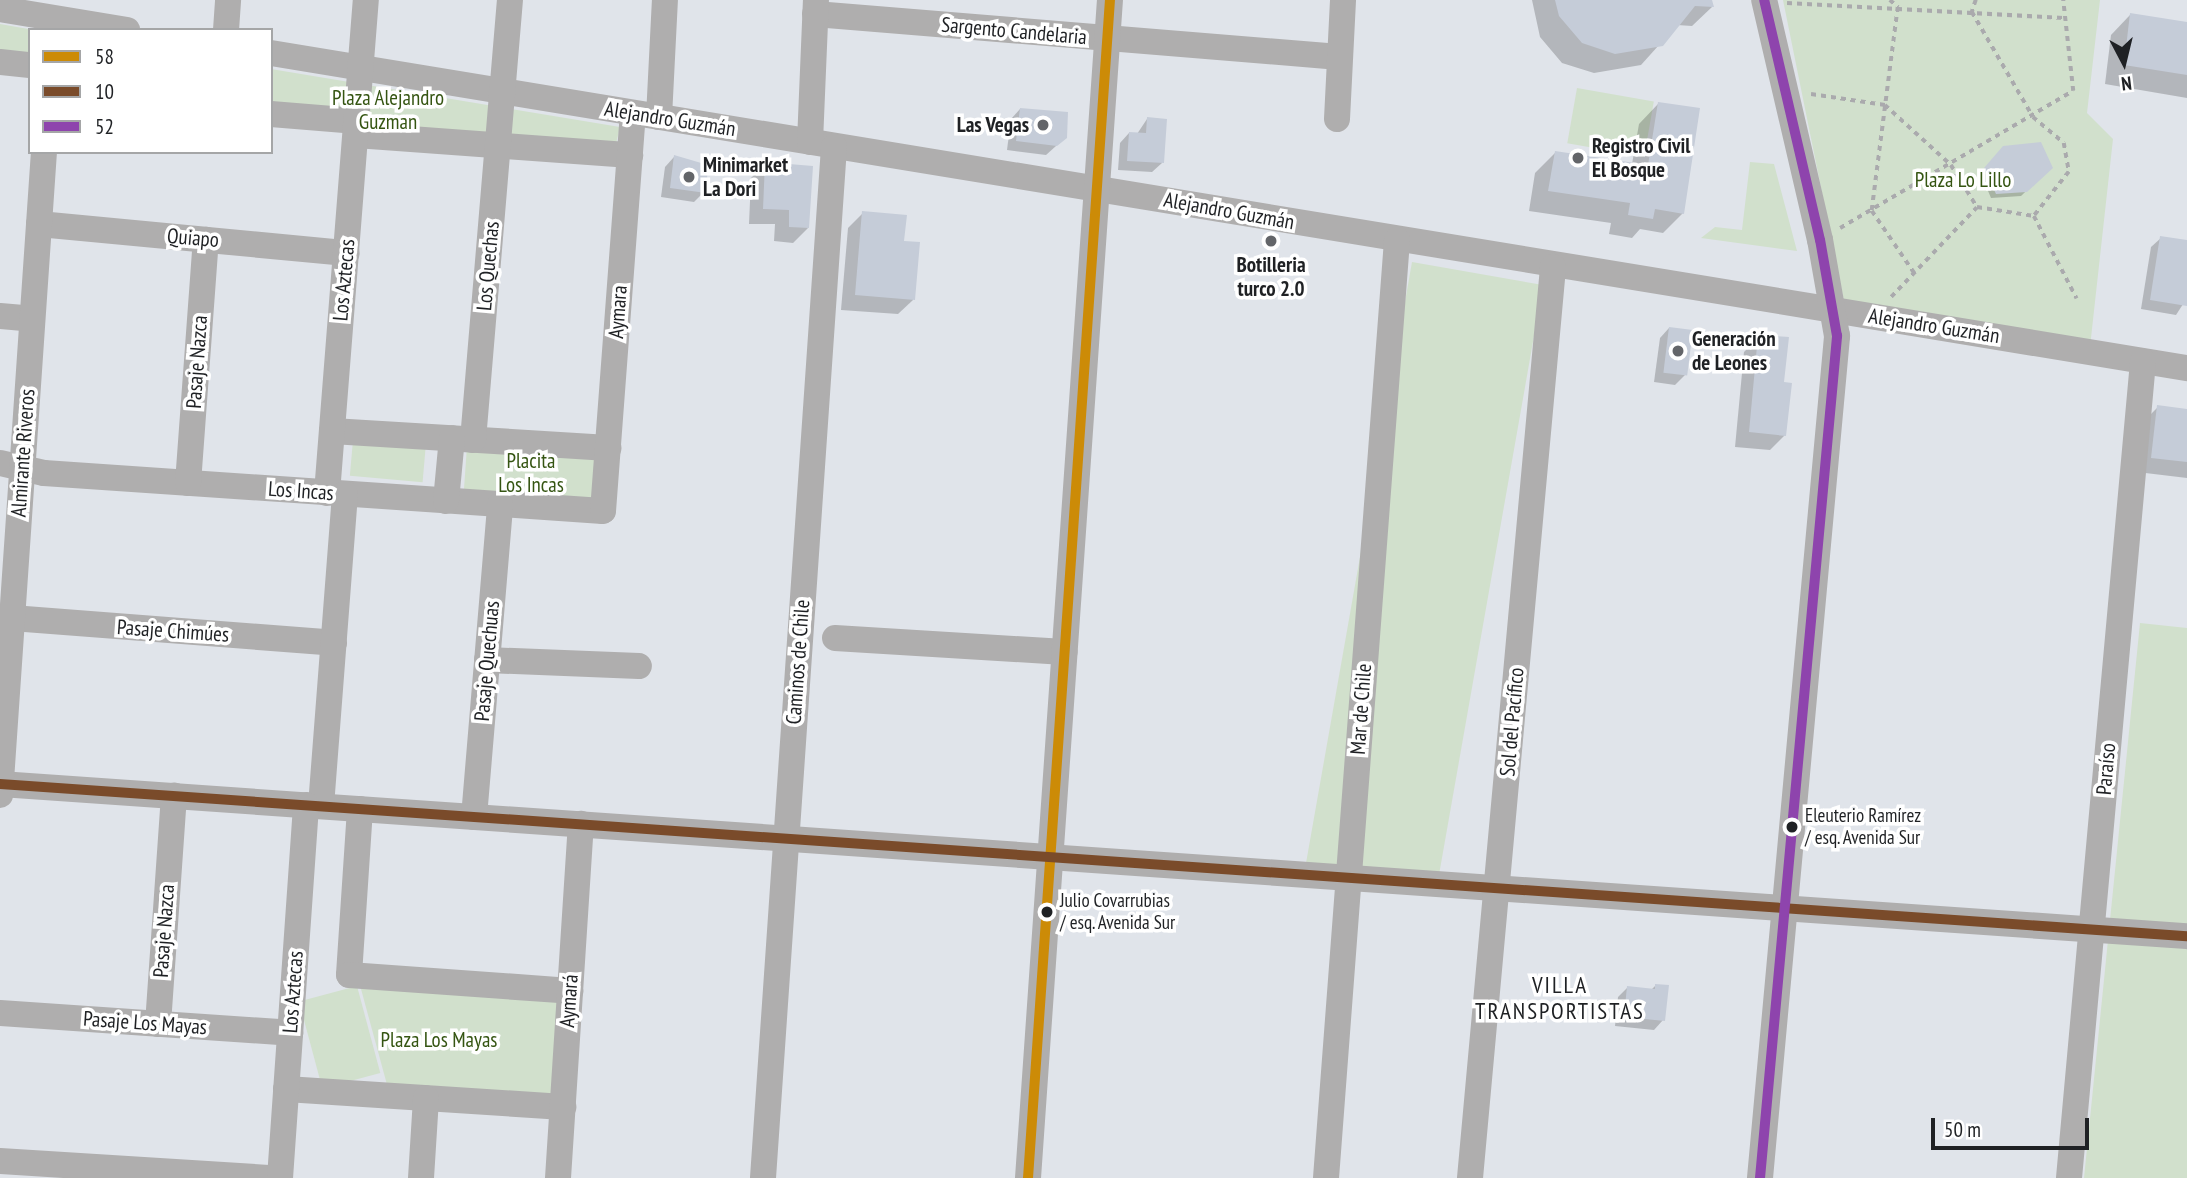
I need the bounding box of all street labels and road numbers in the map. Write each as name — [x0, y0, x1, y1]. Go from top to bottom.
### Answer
street label: Sargento Candelaria — [940, 12, 1088, 50]
street label: Alejandro Guzmán — [603, 96, 737, 142]
street label: Alejandro Guzmán — [1162, 187, 1296, 235]
street label: Los Quechas — [472, 220, 504, 312]
street label: Quiapo — [166, 223, 220, 253]
street label: Los Aztecas — [328, 238, 360, 322]
street label: Aymara — [604, 284, 632, 340]
street label: Alejandro Guzmán — [1867, 303, 2001, 349]
street label: Pasaje Nazca — [181, 315, 213, 409]
street label: Almirante Riveros — [6, 388, 40, 518]
street label: Los Incas — [267, 476, 335, 506]
street label: Caminos de Chile — [781, 599, 815, 725]
street label: Pasaje Quechuas — [469, 600, 505, 722]
street label: Pasaje Chimúes — [116, 615, 230, 647]
street label: Mar de Chile — [1345, 663, 1377, 755]
street label: Sol del Pacífico — [1495, 666, 1529, 778]
street label: Paraíso — [2091, 742, 2121, 796]
street label: Pasaje Nazca — [148, 884, 180, 978]
street label: Los Aztecas — [278, 950, 308, 1034]
street label: Aymará — [555, 973, 583, 1029]
street label: Pasaje Los Mayas — [82, 1006, 208, 1040]

